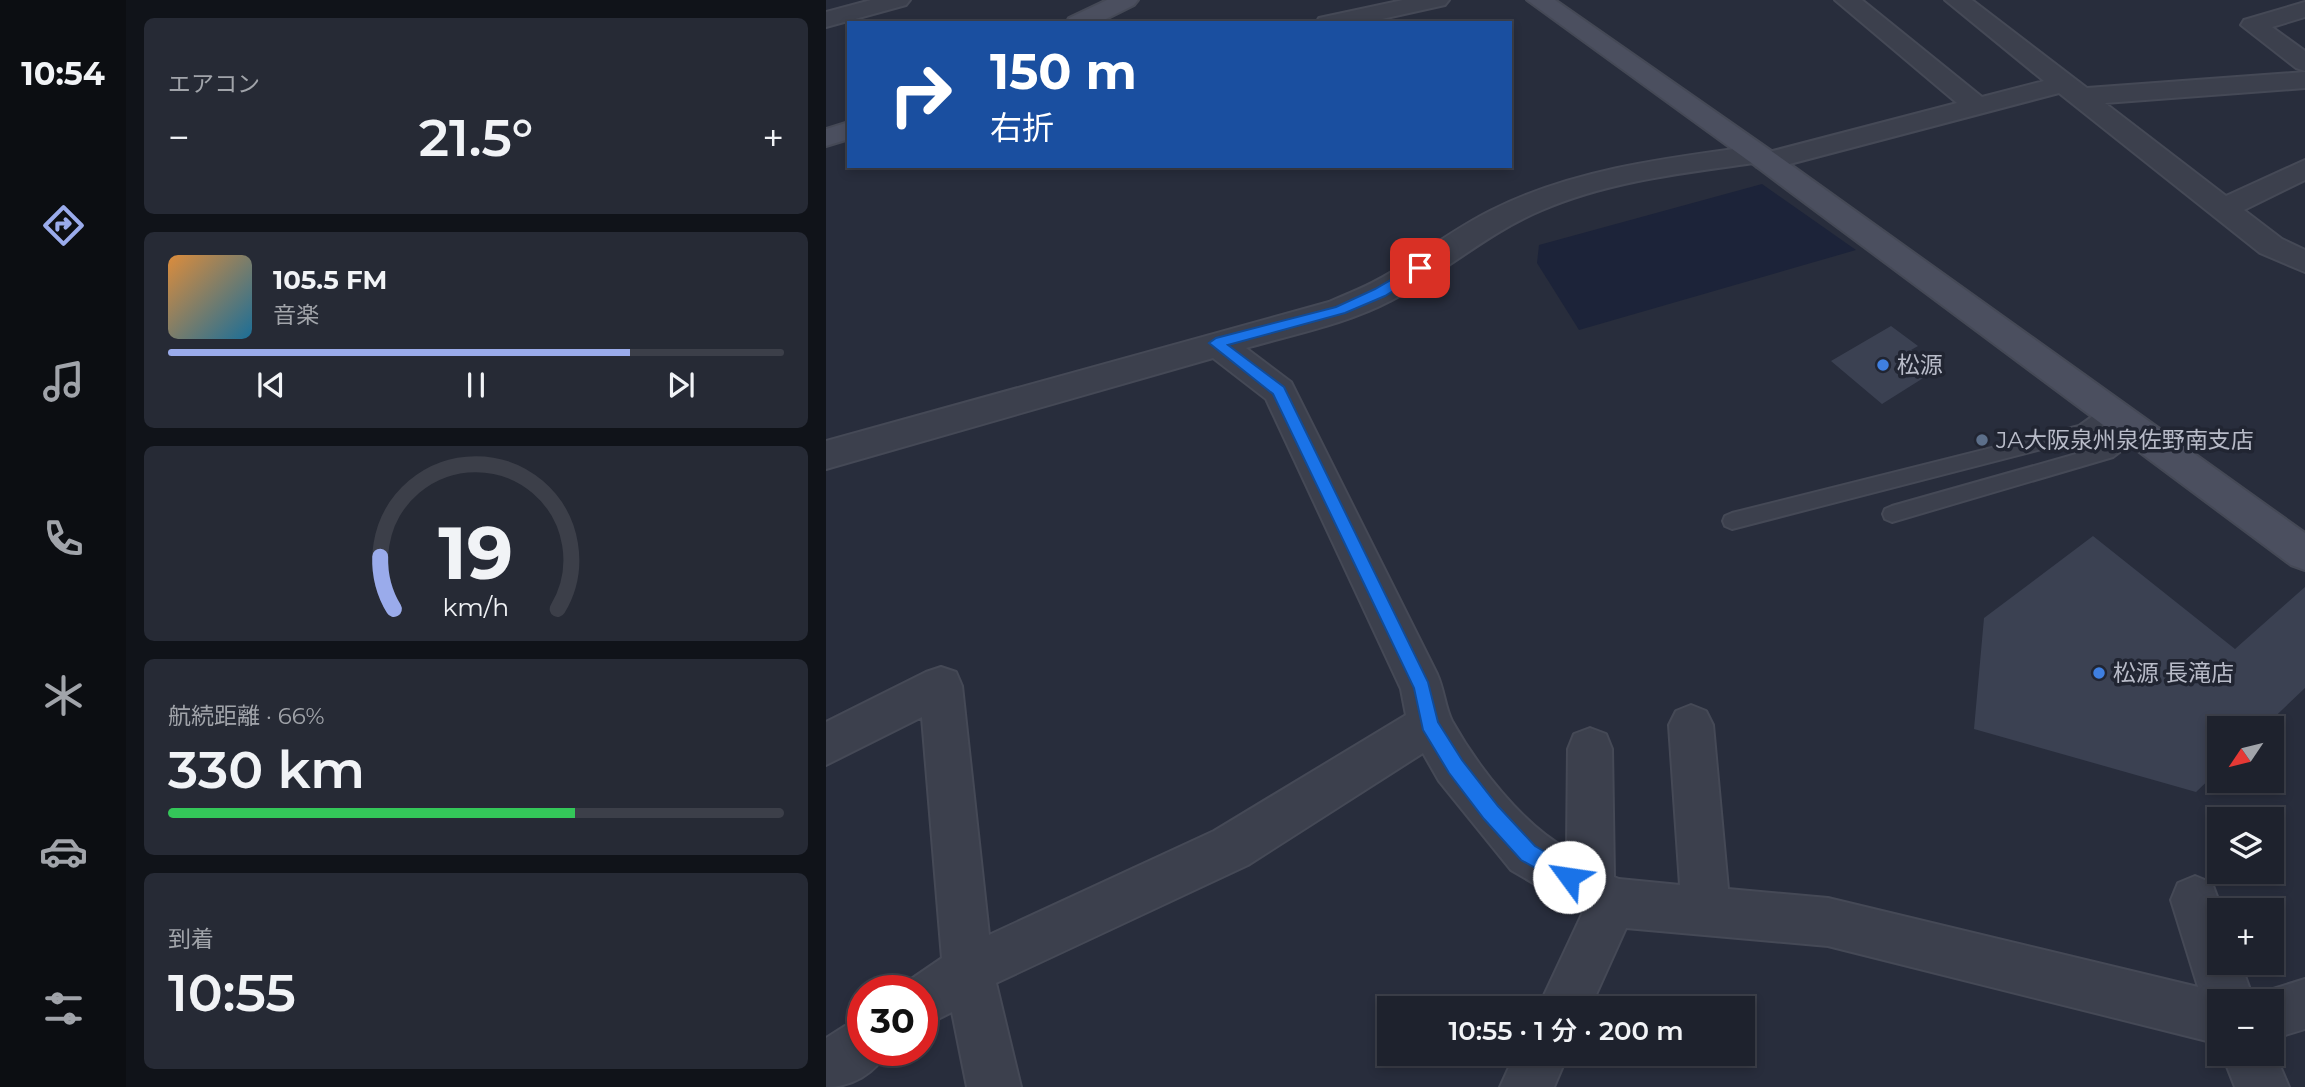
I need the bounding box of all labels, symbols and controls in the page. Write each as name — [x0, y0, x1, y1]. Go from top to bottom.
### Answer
text: 150 m — [990, 42, 1137, 101]
icon: right — [875, 49, 966, 140]
text: 10:54 — [21, 54, 105, 93]
text: エアコン — [168, 70, 260, 98]
text: 21.5° — [419, 106, 533, 169]
text: 右折 — [990, 108, 1054, 147]
text: − — [168, 114, 190, 161]
text: + — [762, 114, 784, 161]
icon: directions — [39, 201, 88, 250]
pin — [1390, 238, 1450, 298]
icon: arrive — [1401, 249, 1439, 287]
text: 105.5 FM — [273, 264, 387, 296]
text: 音楽 — [273, 301, 319, 329]
place label: 松源 — [1897, 351, 1943, 379]
icon: music — [39, 357, 88, 406]
marker: 松源 — [1875, 357, 1891, 373]
icon: previous — [252, 366, 290, 404]
icon: pause — [457, 366, 495, 404]
icon: next — [662, 366, 700, 404]
place label: JA大阪泉州泉佐野南支店 — [1995, 426, 2254, 454]
marker: JA大阪泉州泉佐野南支店 — [1974, 432, 1990, 448]
text: 19 — [439, 510, 513, 598]
icon: phone — [39, 514, 88, 563]
text: km/h — [443, 592, 509, 622]
place label: 松源 長滝店 — [2113, 659, 2234, 687]
marker: 松源 長滝店 — [2091, 665, 2107, 681]
icon: climate — [39, 671, 88, 720]
text: 航続距離 · 66% — [168, 702, 324, 730]
north arrow — [2207, 716, 2284, 793]
map controls — [2207, 716, 2284, 1066]
text: 330 km — [168, 738, 365, 801]
button: layers — [2207, 807, 2284, 884]
icon: car — [39, 827, 88, 876]
position arrow — [1532, 840, 1606, 914]
button: + — [2207, 898, 2284, 975]
text: 到着 — [168, 925, 214, 953]
text: 10:55 — [168, 961, 296, 1024]
speed limit sign: 30 — [847, 975, 938, 1066]
icon: filters — [39, 984, 88, 1033]
button: − — [2207, 989, 2284, 1066]
text: 10:55 · 1 分 · 200 m — [1448, 1015, 1684, 1047]

